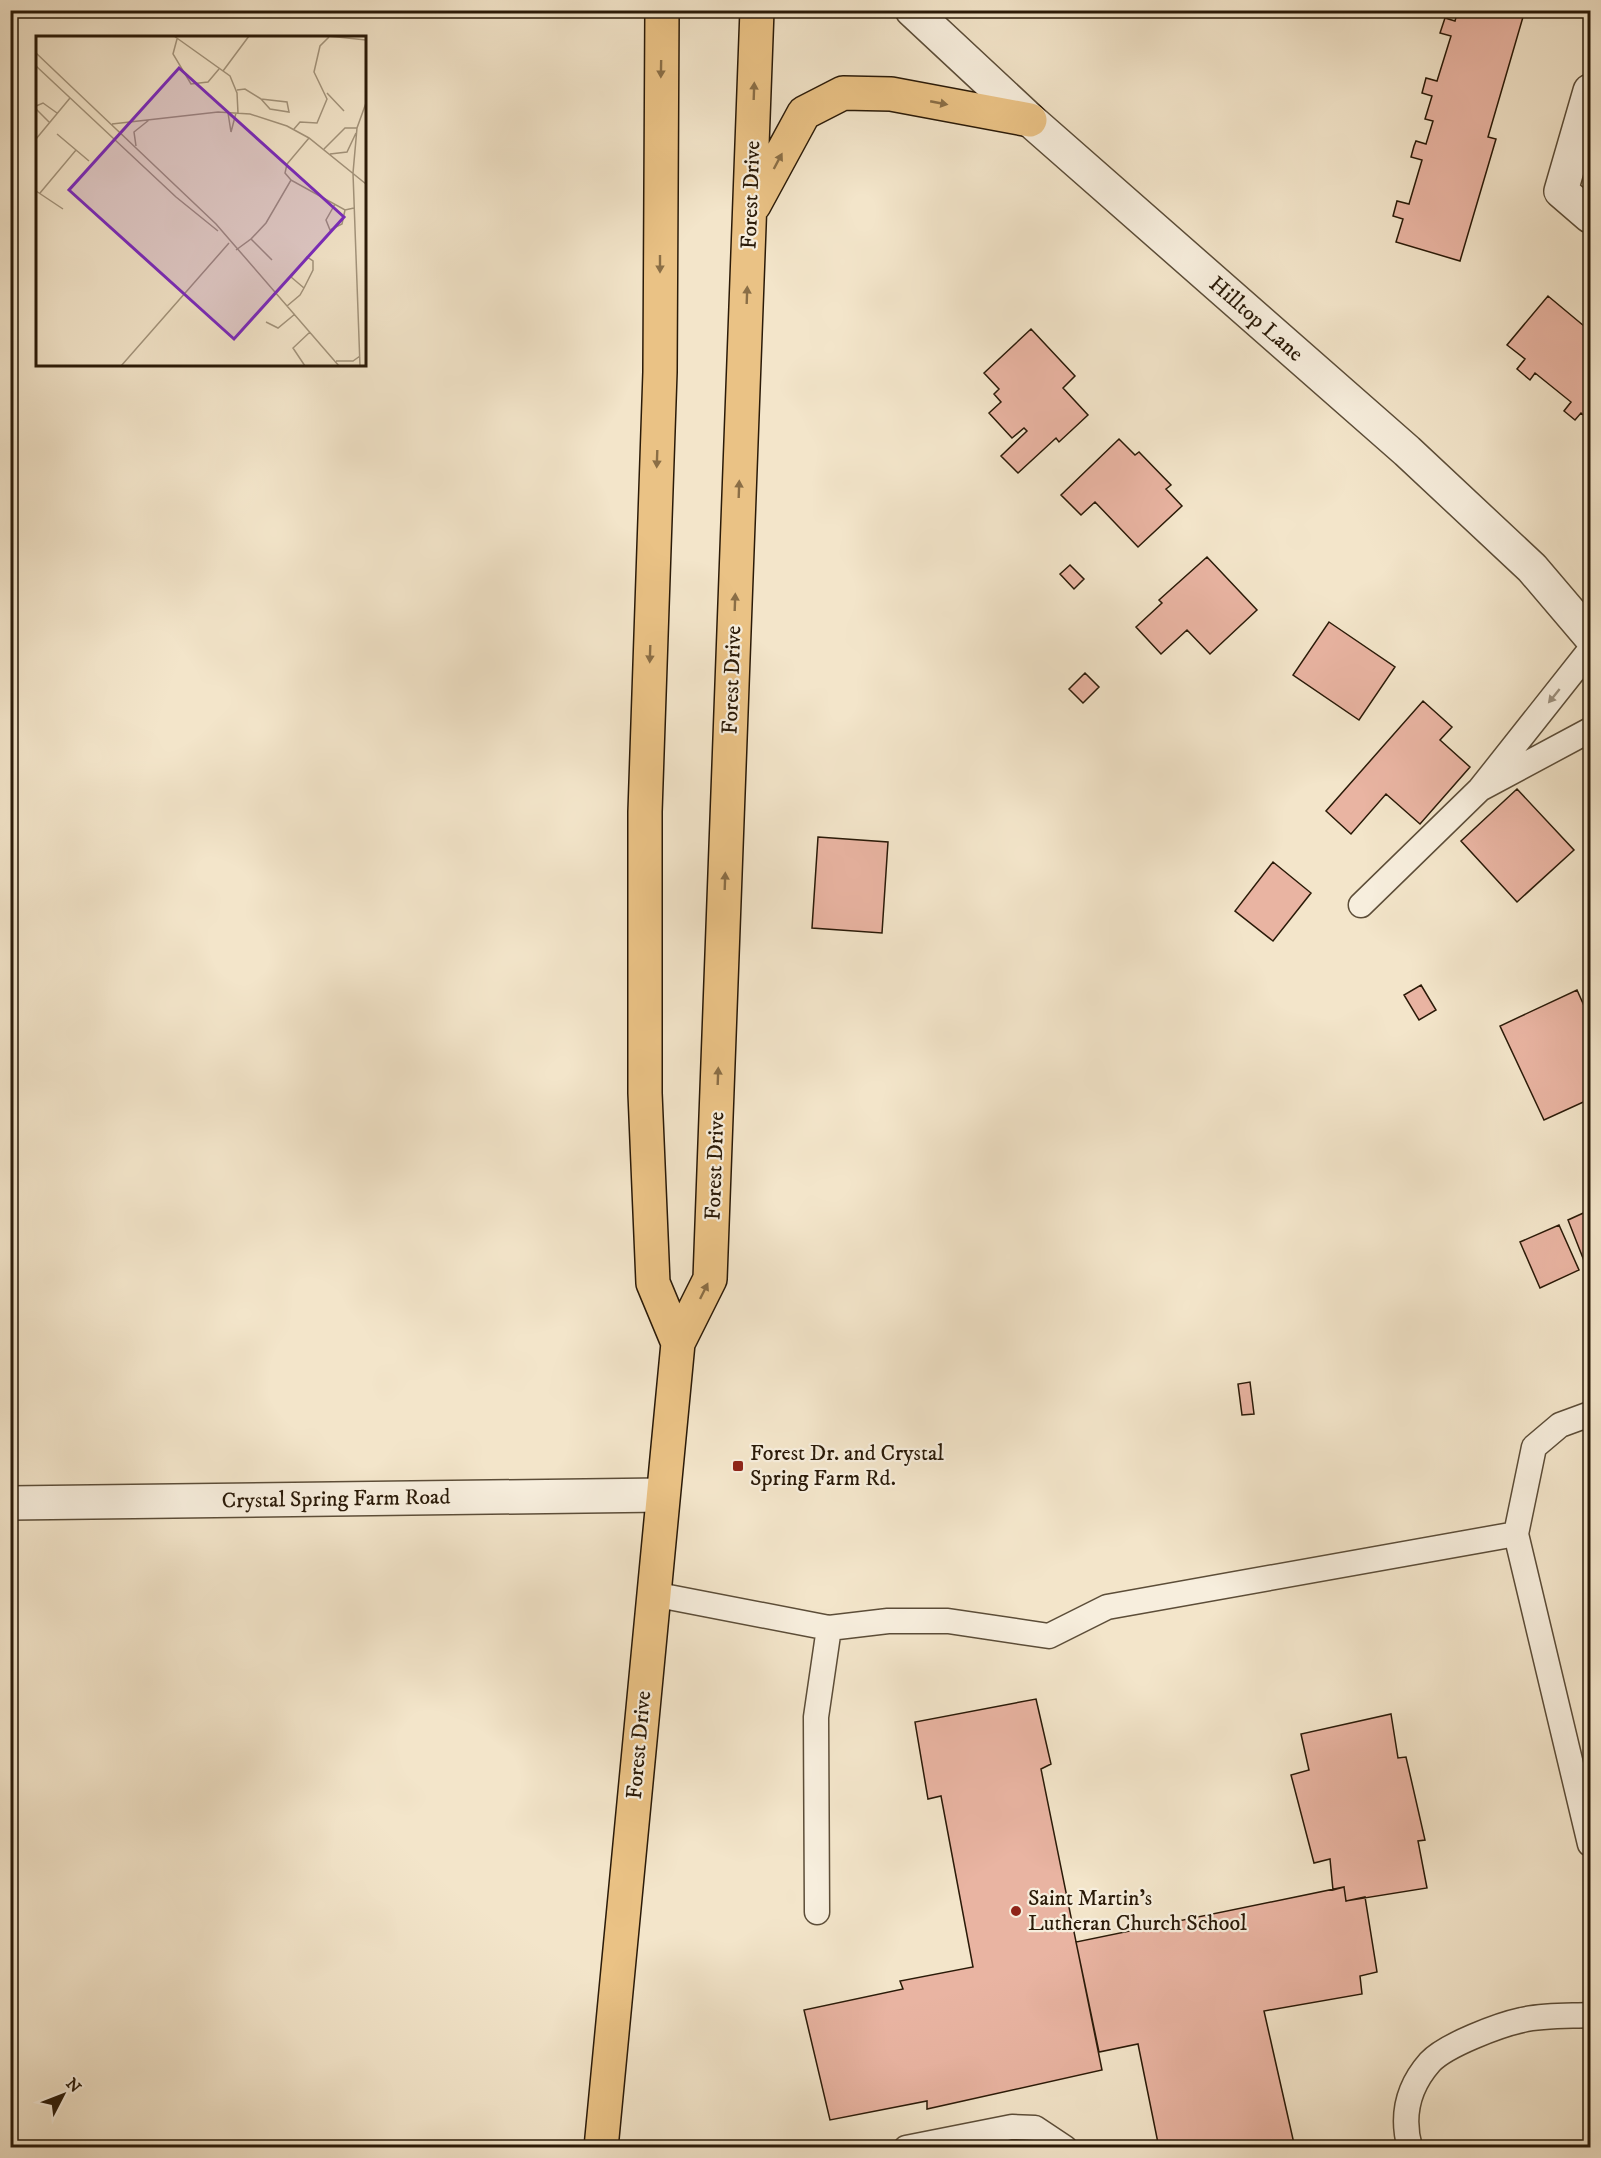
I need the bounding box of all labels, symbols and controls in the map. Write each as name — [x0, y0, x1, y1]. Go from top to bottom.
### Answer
inset map — [36, 36, 366, 366]
one-way arrow — [656, 59, 666, 78]
one-way arrow — [750, 81, 759, 100]
one-way arrow — [930, 99, 949, 108]
street label: Forest Drive — [736, 140, 766, 250]
one-way arrow — [773, 152, 783, 169]
one-way arrow — [656, 254, 665, 273]
street label: Hilltop Lane — [1203, 271, 1309, 367]
one-way arrow — [742, 285, 751, 304]
one-way arrow — [653, 449, 662, 468]
one-way arrow — [735, 480, 744, 499]
one-way arrow — [730, 593, 740, 612]
street label: Forest Drive — [717, 625, 747, 735]
one-way arrow — [646, 644, 655, 663]
one-way arrow — [1548, 688, 1561, 703]
one-way arrow — [721, 872, 730, 891]
one-way arrow — [714, 1067, 723, 1086]
street label: Forest Drive — [700, 1111, 730, 1221]
one-way arrow — [699, 1282, 709, 1299]
place label: Forest Dr. and Crystal Spring Farm Rd. — [750, 1440, 944, 1492]
marker: Forest Dr. and Crystal Spring Farm Rd. — [731, 1459, 745, 1473]
street label: Crystal Spring Farm Road — [221, 1484, 451, 1514]
street label: Forest Drive — [621, 1690, 657, 1800]
place label: Saint Martin's Lutheran Church School — [1028, 1885, 1247, 1937]
marker: Saint Martin's Lutheran Church School — [1009, 1904, 1023, 1918]
north arrow — [33, 2065, 93, 2125]
text: N — [62, 2074, 85, 2097]

